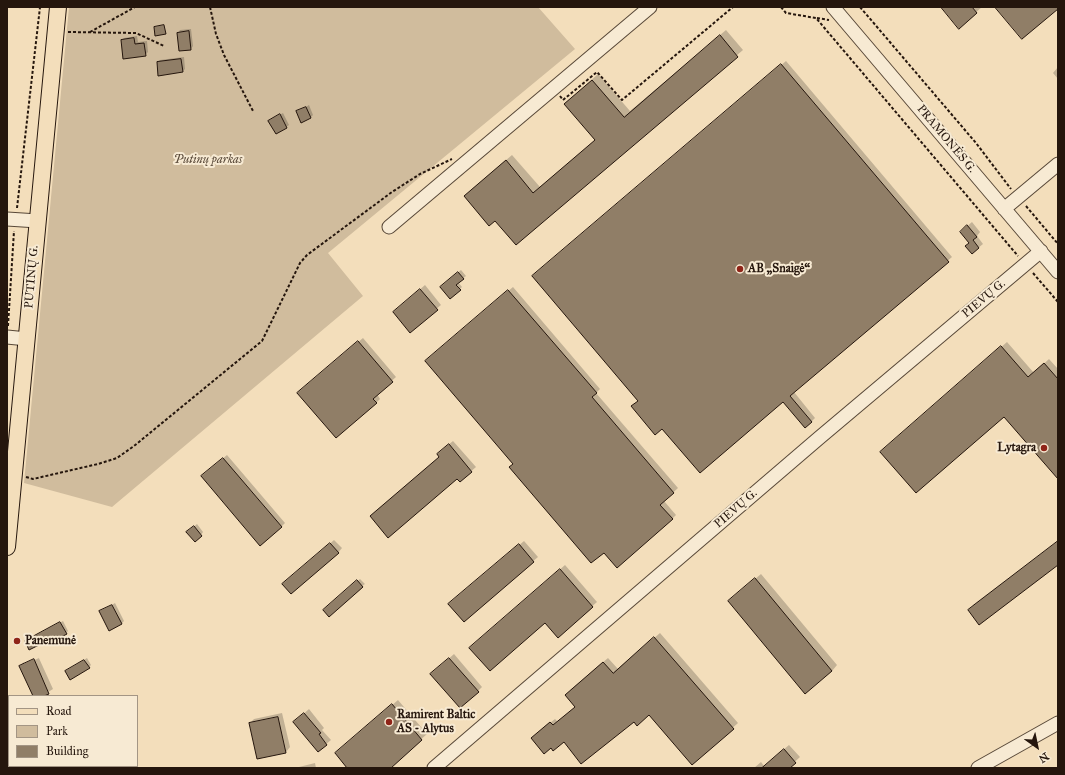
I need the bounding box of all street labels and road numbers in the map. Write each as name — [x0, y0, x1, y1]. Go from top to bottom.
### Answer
street label: PRAMONĖS G. — [913, 102, 979, 176]
street label: PUTINŲ G. — [22, 245, 42, 309]
street label: PIEVŲ G. — [959, 277, 1009, 321]
street label: PIEVŲ G. — [712, 486, 760, 532]

